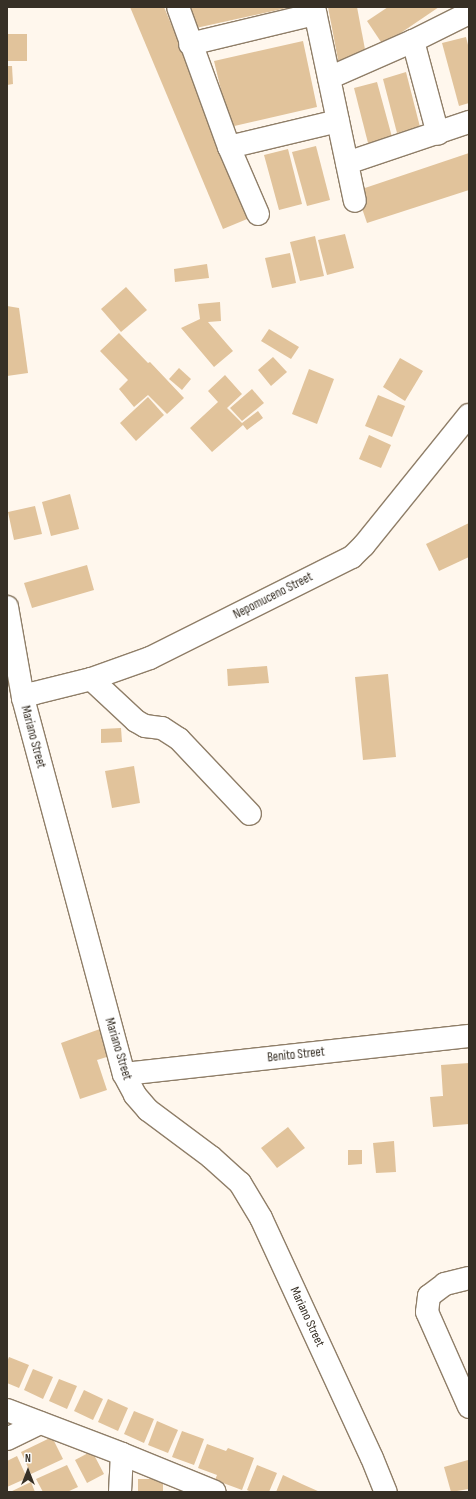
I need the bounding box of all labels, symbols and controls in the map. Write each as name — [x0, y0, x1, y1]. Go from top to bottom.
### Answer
street label: Nepomuceno Street — [231, 569, 315, 623]
street label: Mariano Street — [17, 704, 49, 770]
street label: Mariano Street — [101, 1016, 135, 1082]
street label: Benito Street — [266, 1044, 326, 1066]
street label: Mariano Street — [286, 1285, 328, 1349]
north arrow — [8, 1451, 48, 1491]
text: N — [25, 1452, 31, 1465]

